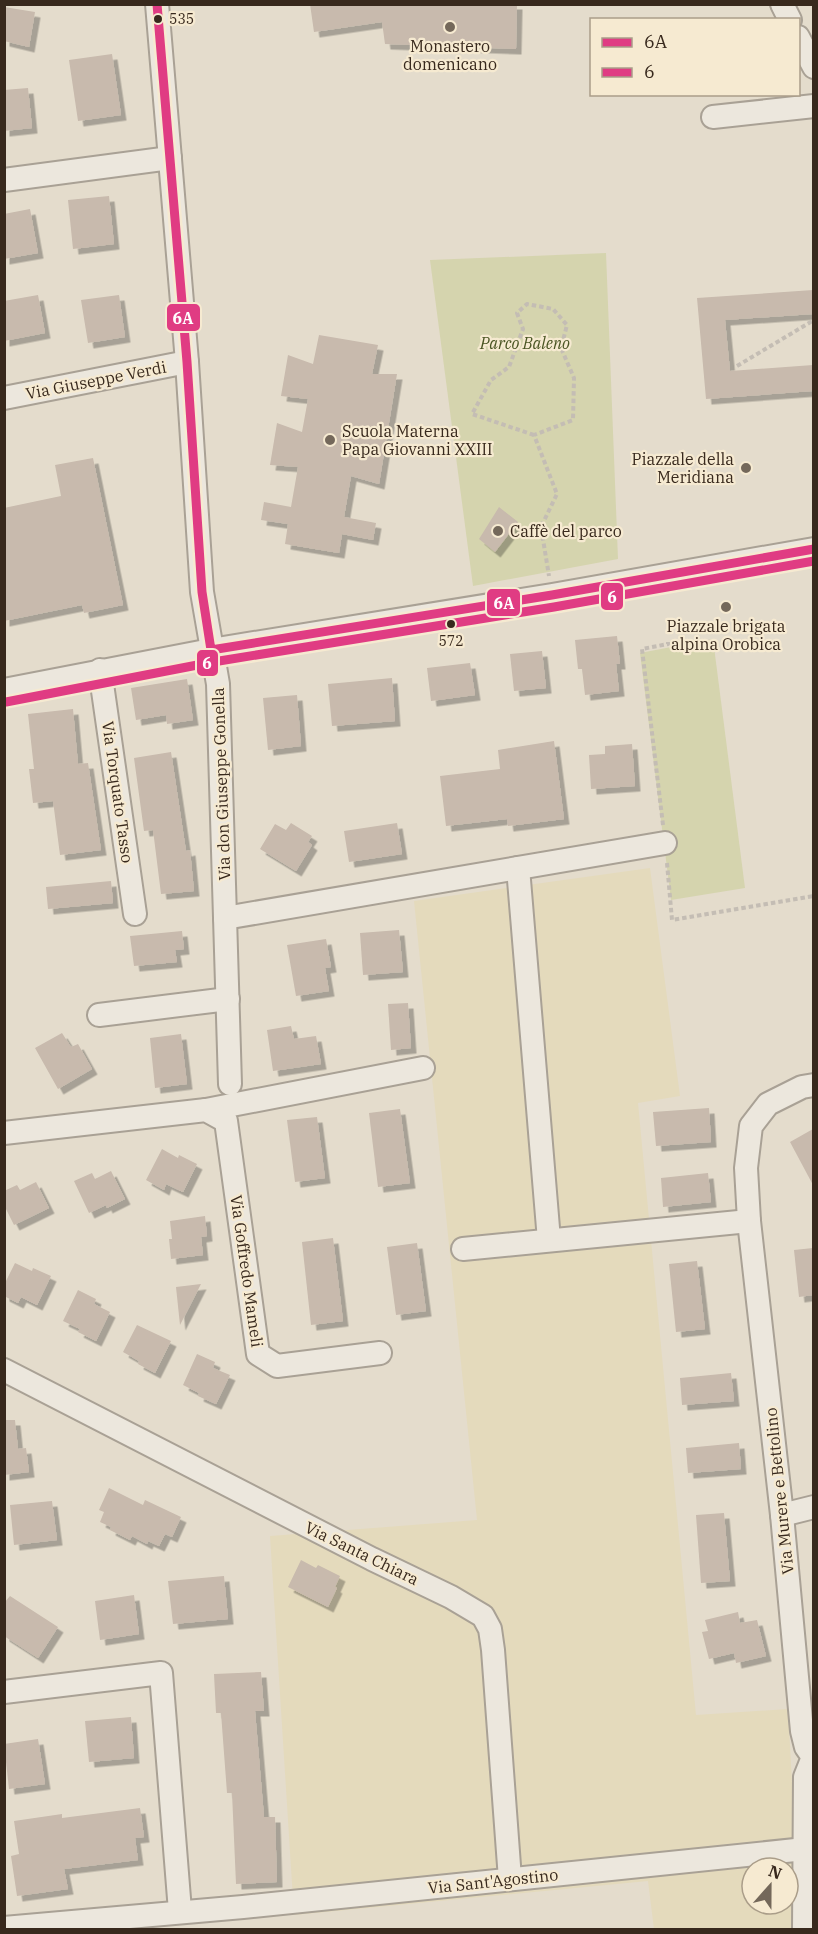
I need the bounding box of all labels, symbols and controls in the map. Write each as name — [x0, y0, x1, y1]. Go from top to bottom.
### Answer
place label: 535 — [169, 10, 194, 28]
marker: 535 — [152, 13, 164, 25]
legend — [590, 18, 800, 96]
marker: Monastero domenicano — [443, 20, 457, 34]
text: 6A — [644, 30, 668, 53]
place label: Monastero domenicano — [403, 36, 497, 74]
text: 6 — [644, 60, 655, 83]
line badge: 6A — [166, 303, 201, 332]
text: 6A — [173, 308, 193, 328]
park label: Parco Baleno — [479, 333, 570, 353]
street label: Via Giuseppe Verdi — [24, 357, 168, 403]
place label: Scuola Materna Papa Giovanni XXIII — [342, 421, 493, 459]
marker: Scuola Materna Papa Giovanni XXIII — [323, 433, 337, 447]
place label: Piazzale della Meridiana — [632, 449, 734, 487]
marker: Piazzale della Meridiana — [739, 461, 753, 475]
place label: Caffè del parco — [510, 521, 622, 541]
marker: Caffè del parco — [491, 524, 505, 538]
line badge: 6 — [600, 582, 624, 611]
text: 6 — [607, 587, 617, 607]
line badge: 6A — [486, 588, 521, 617]
text: 6A — [494, 593, 514, 613]
marker: Piazzale brigata alpina Orobica — [719, 600, 733, 614]
place label: Piazzale brigata alpina Orobica — [666, 616, 786, 654]
marker: 572 — [445, 618, 457, 630]
place label: 572 — [438, 632, 464, 650]
line badge: 6 — [196, 649, 219, 677]
text: 6 — [202, 653, 212, 673]
street label: Via don Giuseppe Gonella — [208, 687, 234, 881]
street label: Via Torquato Tasso — [98, 720, 138, 864]
street label: Via Goffredo Mameli — [226, 1193, 268, 1349]
street label: Via Murere e Bettolino — [760, 1407, 798, 1575]
street label: Via Santa Chiara — [302, 1517, 422, 1589]
north arrow — [740, 1856, 800, 1916]
text: N — [766, 1860, 785, 1884]
street label: Via Sant'Agostino — [427, 1864, 559, 1898]

